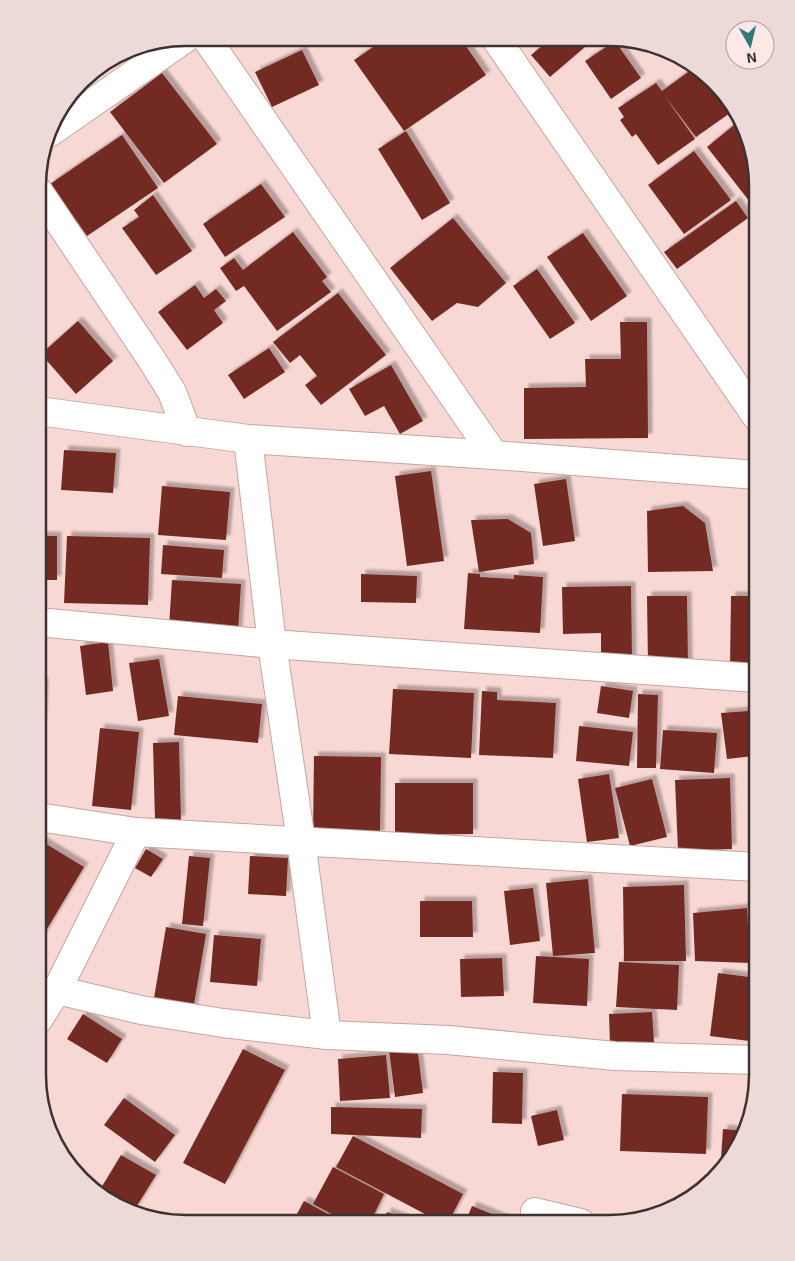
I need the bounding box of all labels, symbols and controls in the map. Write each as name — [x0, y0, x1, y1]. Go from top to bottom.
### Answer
north arrow — [725, 20, 775, 70]
text: N — [746, 49, 758, 67]

